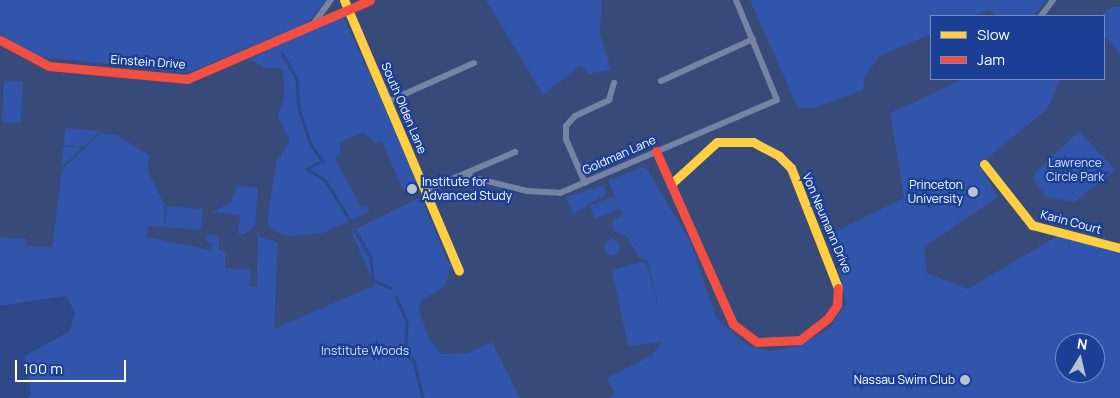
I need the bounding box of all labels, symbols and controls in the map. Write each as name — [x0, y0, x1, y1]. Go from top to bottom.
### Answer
legend — [930, 15, 1105, 80]
text: Slow — [977, 24, 1010, 45]
text: Jam — [977, 49, 1005, 70]
street label: Einstein Drive — [110, 52, 186, 72]
street label: South Olden Lane — [378, 60, 430, 156]
street label: Goldman Lane — [580, 132, 658, 178]
park label: Lawrence Circle Park — [1046, 156, 1104, 184]
street label: Von Neumann Drive — [799, 171, 855, 275]
place label: Institute for Advanced Study — [422, 175, 512, 203]
place label: Princeton University — [908, 178, 963, 206]
marker: Institute for Advanced Study — [406, 183, 418, 195]
marker: Princeton University — [967, 186, 979, 198]
street label: Karin Court — [1039, 207, 1103, 237]
north arrow — [1055, 333, 1105, 383]
text: N — [1076, 334, 1089, 354]
park label: Institute Woods — [321, 344, 409, 358]
scale bar — [18, 350, 129, 382]
text: 100 m — [23, 358, 63, 379]
place label: Nassau Swim Club — [854, 373, 955, 387]
marker: Nassau Swim Club — [959, 374, 971, 386]

